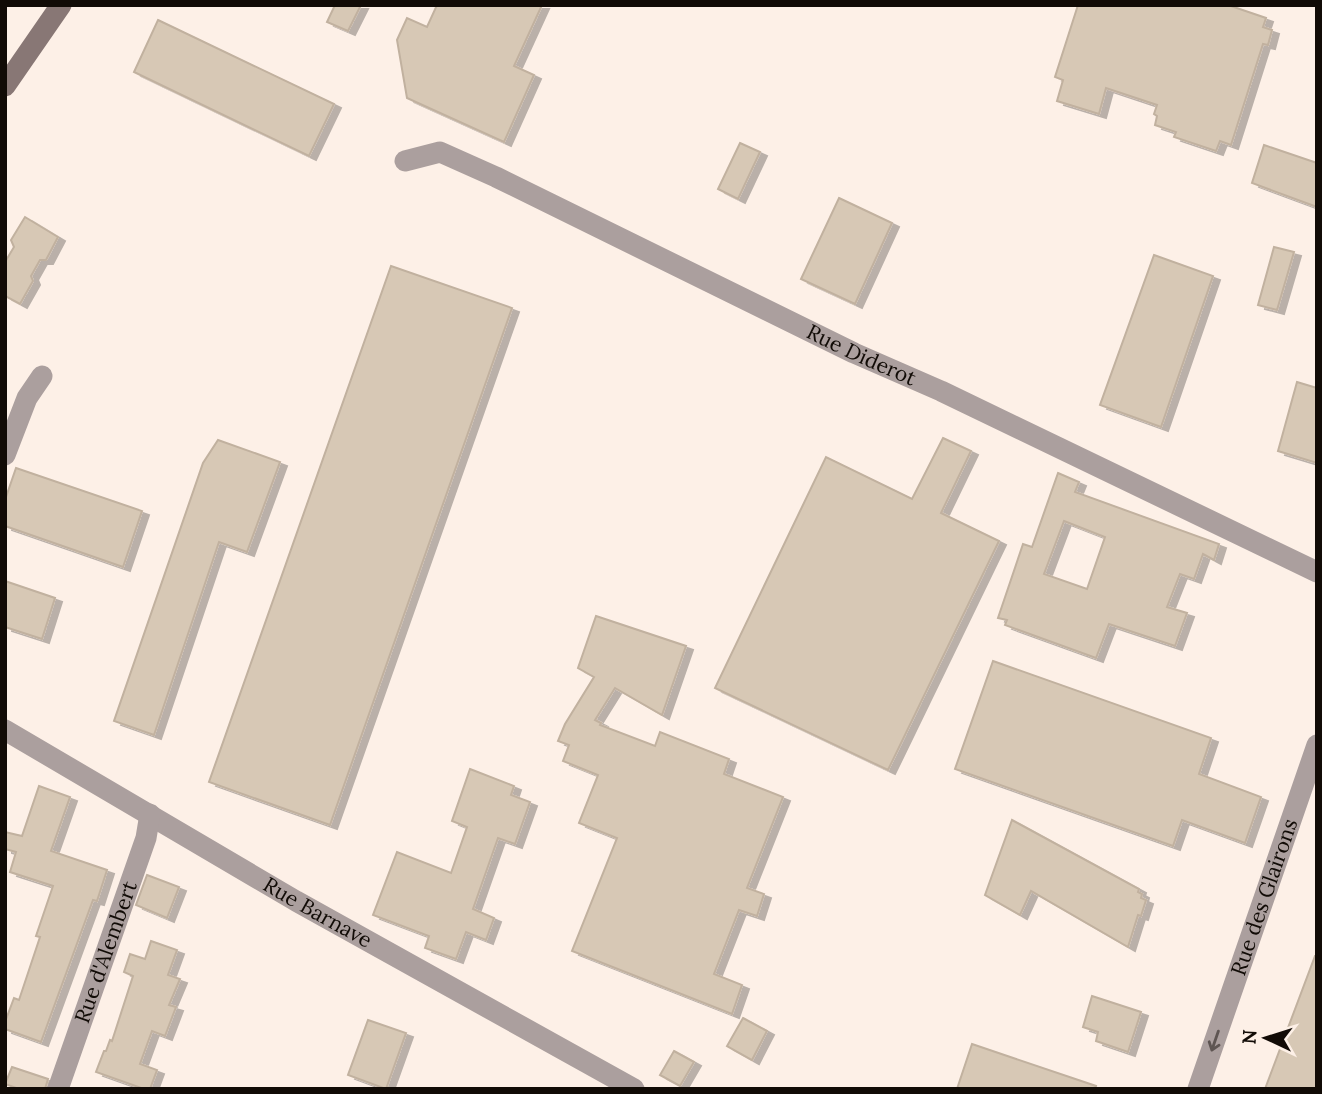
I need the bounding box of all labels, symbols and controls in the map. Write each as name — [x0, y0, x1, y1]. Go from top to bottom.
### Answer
street label: Rue Diderot — [802, 318, 921, 392]
street label: Rue des Glairons — [1224, 815, 1303, 979]
street label: Rue Barnave — [258, 871, 377, 954]
street label: Rue d'Alembert — [68, 877, 143, 1027]
north arrow — [1231, 1003, 1301, 1073]
text: N — [1237, 1028, 1262, 1045]
one-way arrow — [1208, 1030, 1220, 1052]

